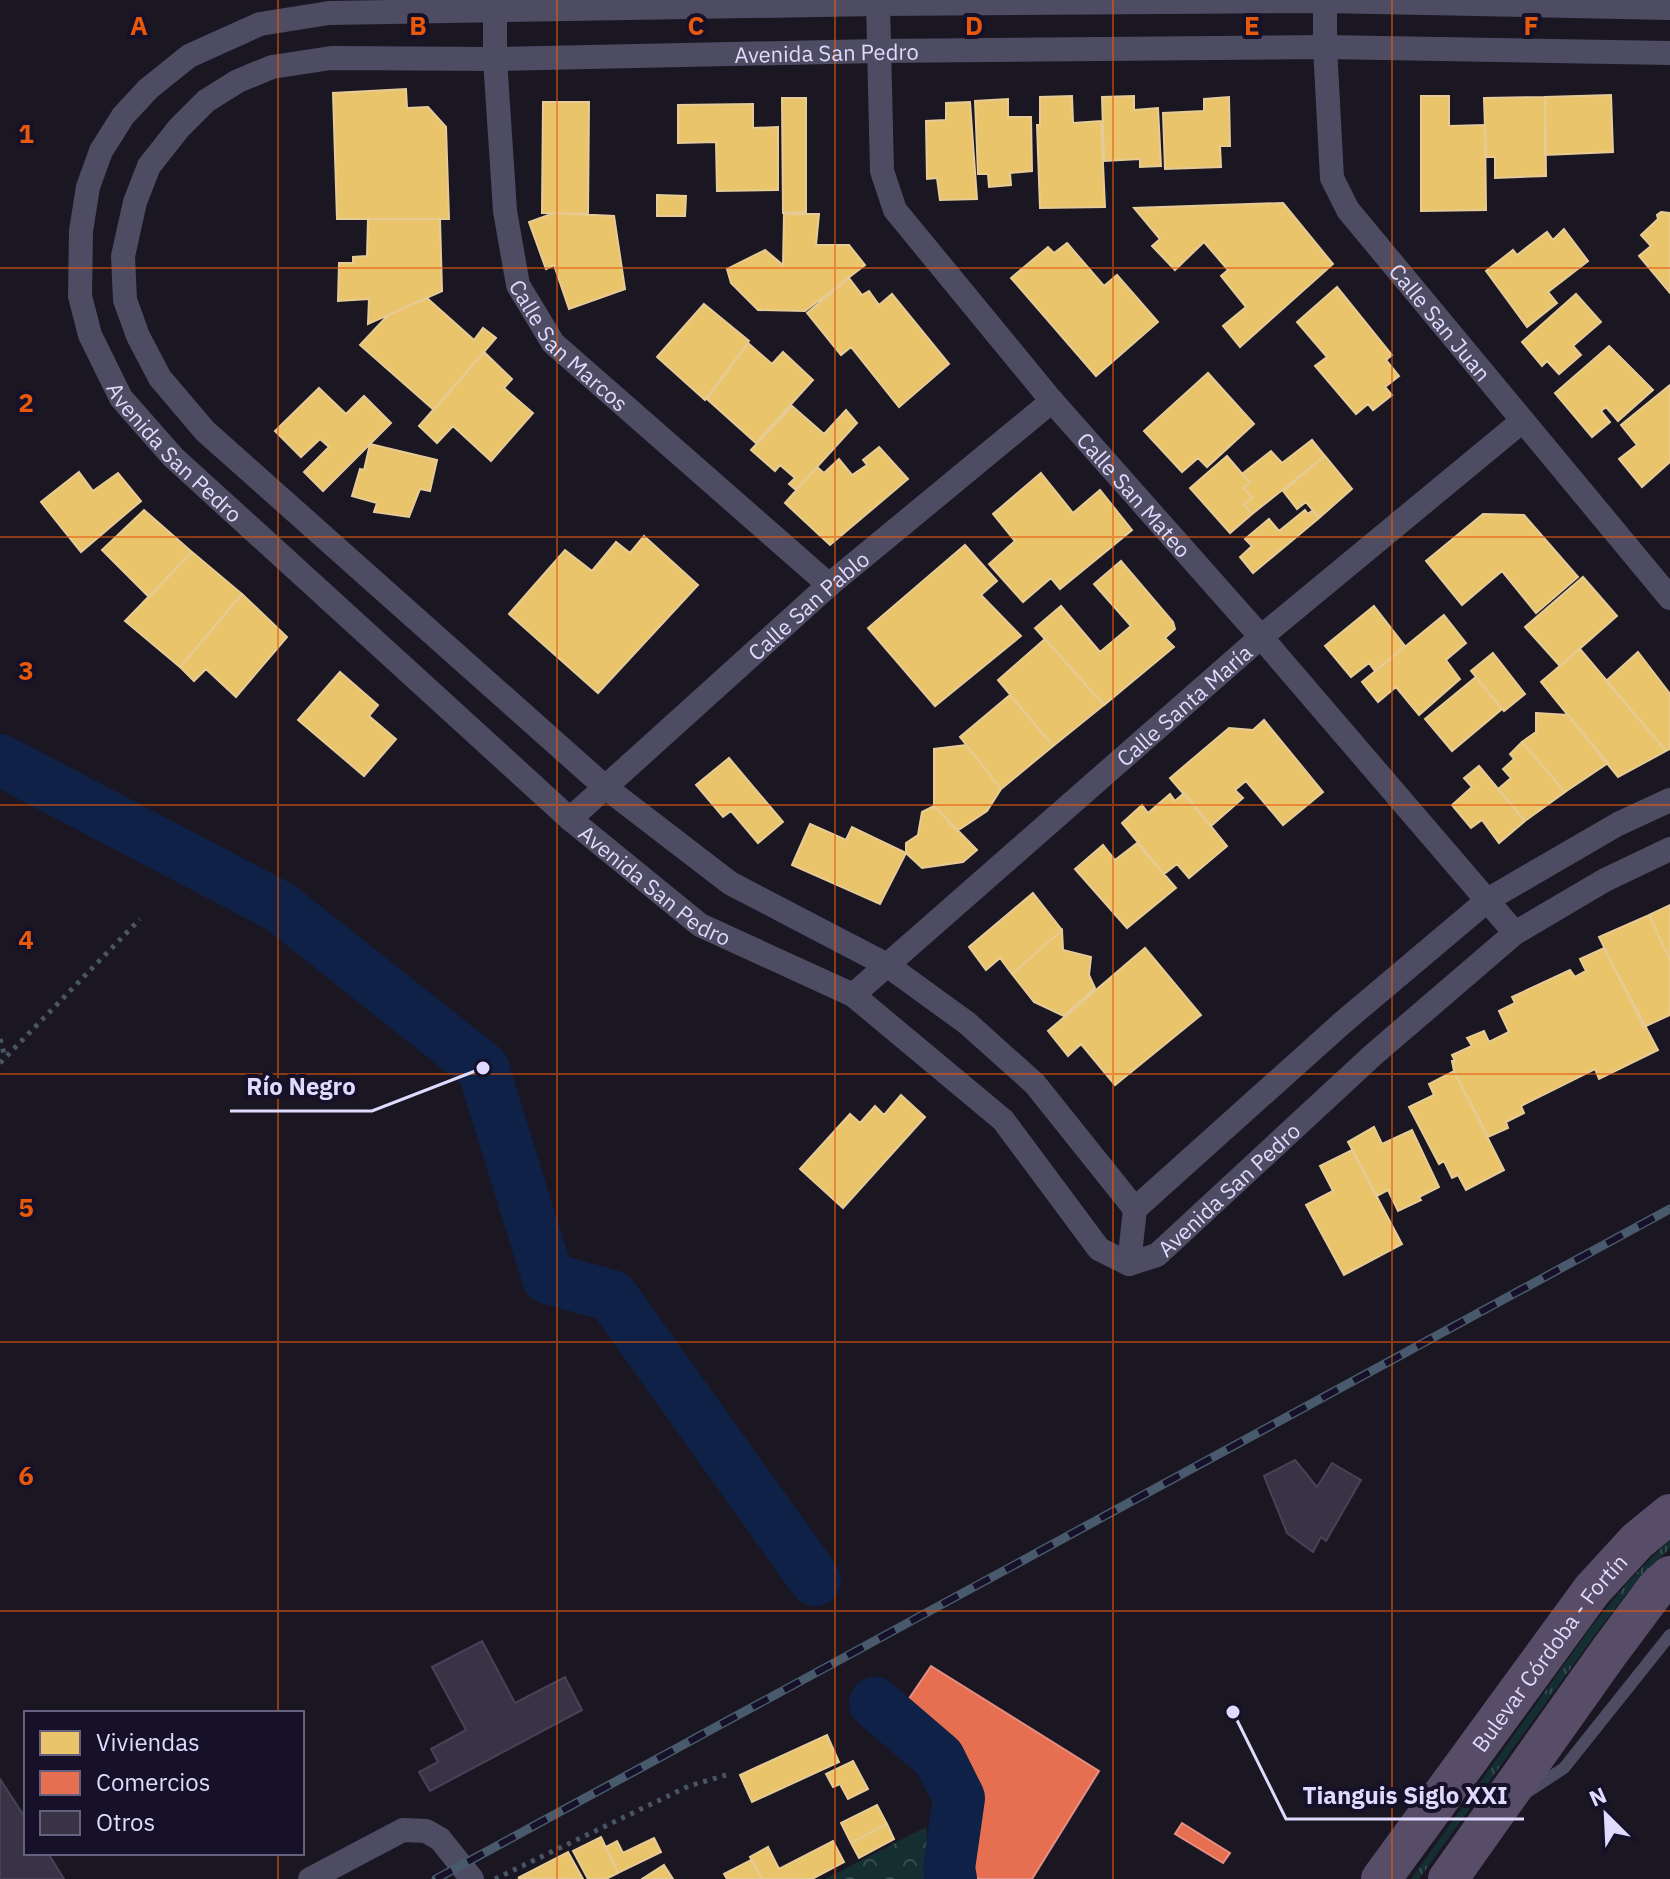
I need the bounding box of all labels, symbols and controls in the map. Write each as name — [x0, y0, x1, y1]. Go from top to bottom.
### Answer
text: A — [130, 8, 148, 42]
text: B — [409, 8, 427, 42]
text: C — [688, 8, 705, 42]
text: D — [965, 8, 983, 42]
text: E — [1244, 8, 1260, 42]
text: F — [1523, 8, 1539, 42]
street label: Avenida San Pedro — [734, 36, 919, 68]
text: 1 — [18, 116, 34, 150]
street label: Calle San Juan — [1383, 257, 1498, 387]
street label: Calle San Marcos — [503, 274, 635, 417]
street label: Avenida San Pedro — [101, 377, 249, 528]
text: 2 — [18, 385, 34, 419]
street label: Calle San Mateo — [1071, 425, 1198, 563]
street label: Calle San Pablo — [741, 544, 875, 666]
street label: Calle Santa María — [1110, 637, 1258, 772]
text: 3 — [18, 653, 34, 687]
street label: Avenida San Pedro — [573, 818, 736, 952]
text: 4 — [18, 922, 34, 956]
callout: Río Negro — [230, 1063, 372, 1111]
text: Río Negro — [246, 1070, 356, 1102]
street label: Avenida San Pedro — [1151, 1116, 1306, 1262]
text: 5 — [18, 1190, 34, 1224]
text: 6 — [18, 1458, 34, 1492]
street label: Bulevar Córdoba - Fortín — [1464, 1547, 1633, 1757]
legend — [24, 1711, 304, 1855]
text: Viviendas — [96, 1726, 200, 1758]
text: Comercios — [96, 1766, 210, 1798]
callout: Tianguis Siglo XXI — [1286, 1771, 1524, 1819]
north arrow — [1566, 1775, 1646, 1855]
text: Tianguis Siglo XXI — [1302, 1779, 1508, 1811]
text: N — [1584, 1780, 1611, 1813]
text: Otros — [96, 1806, 155, 1838]

